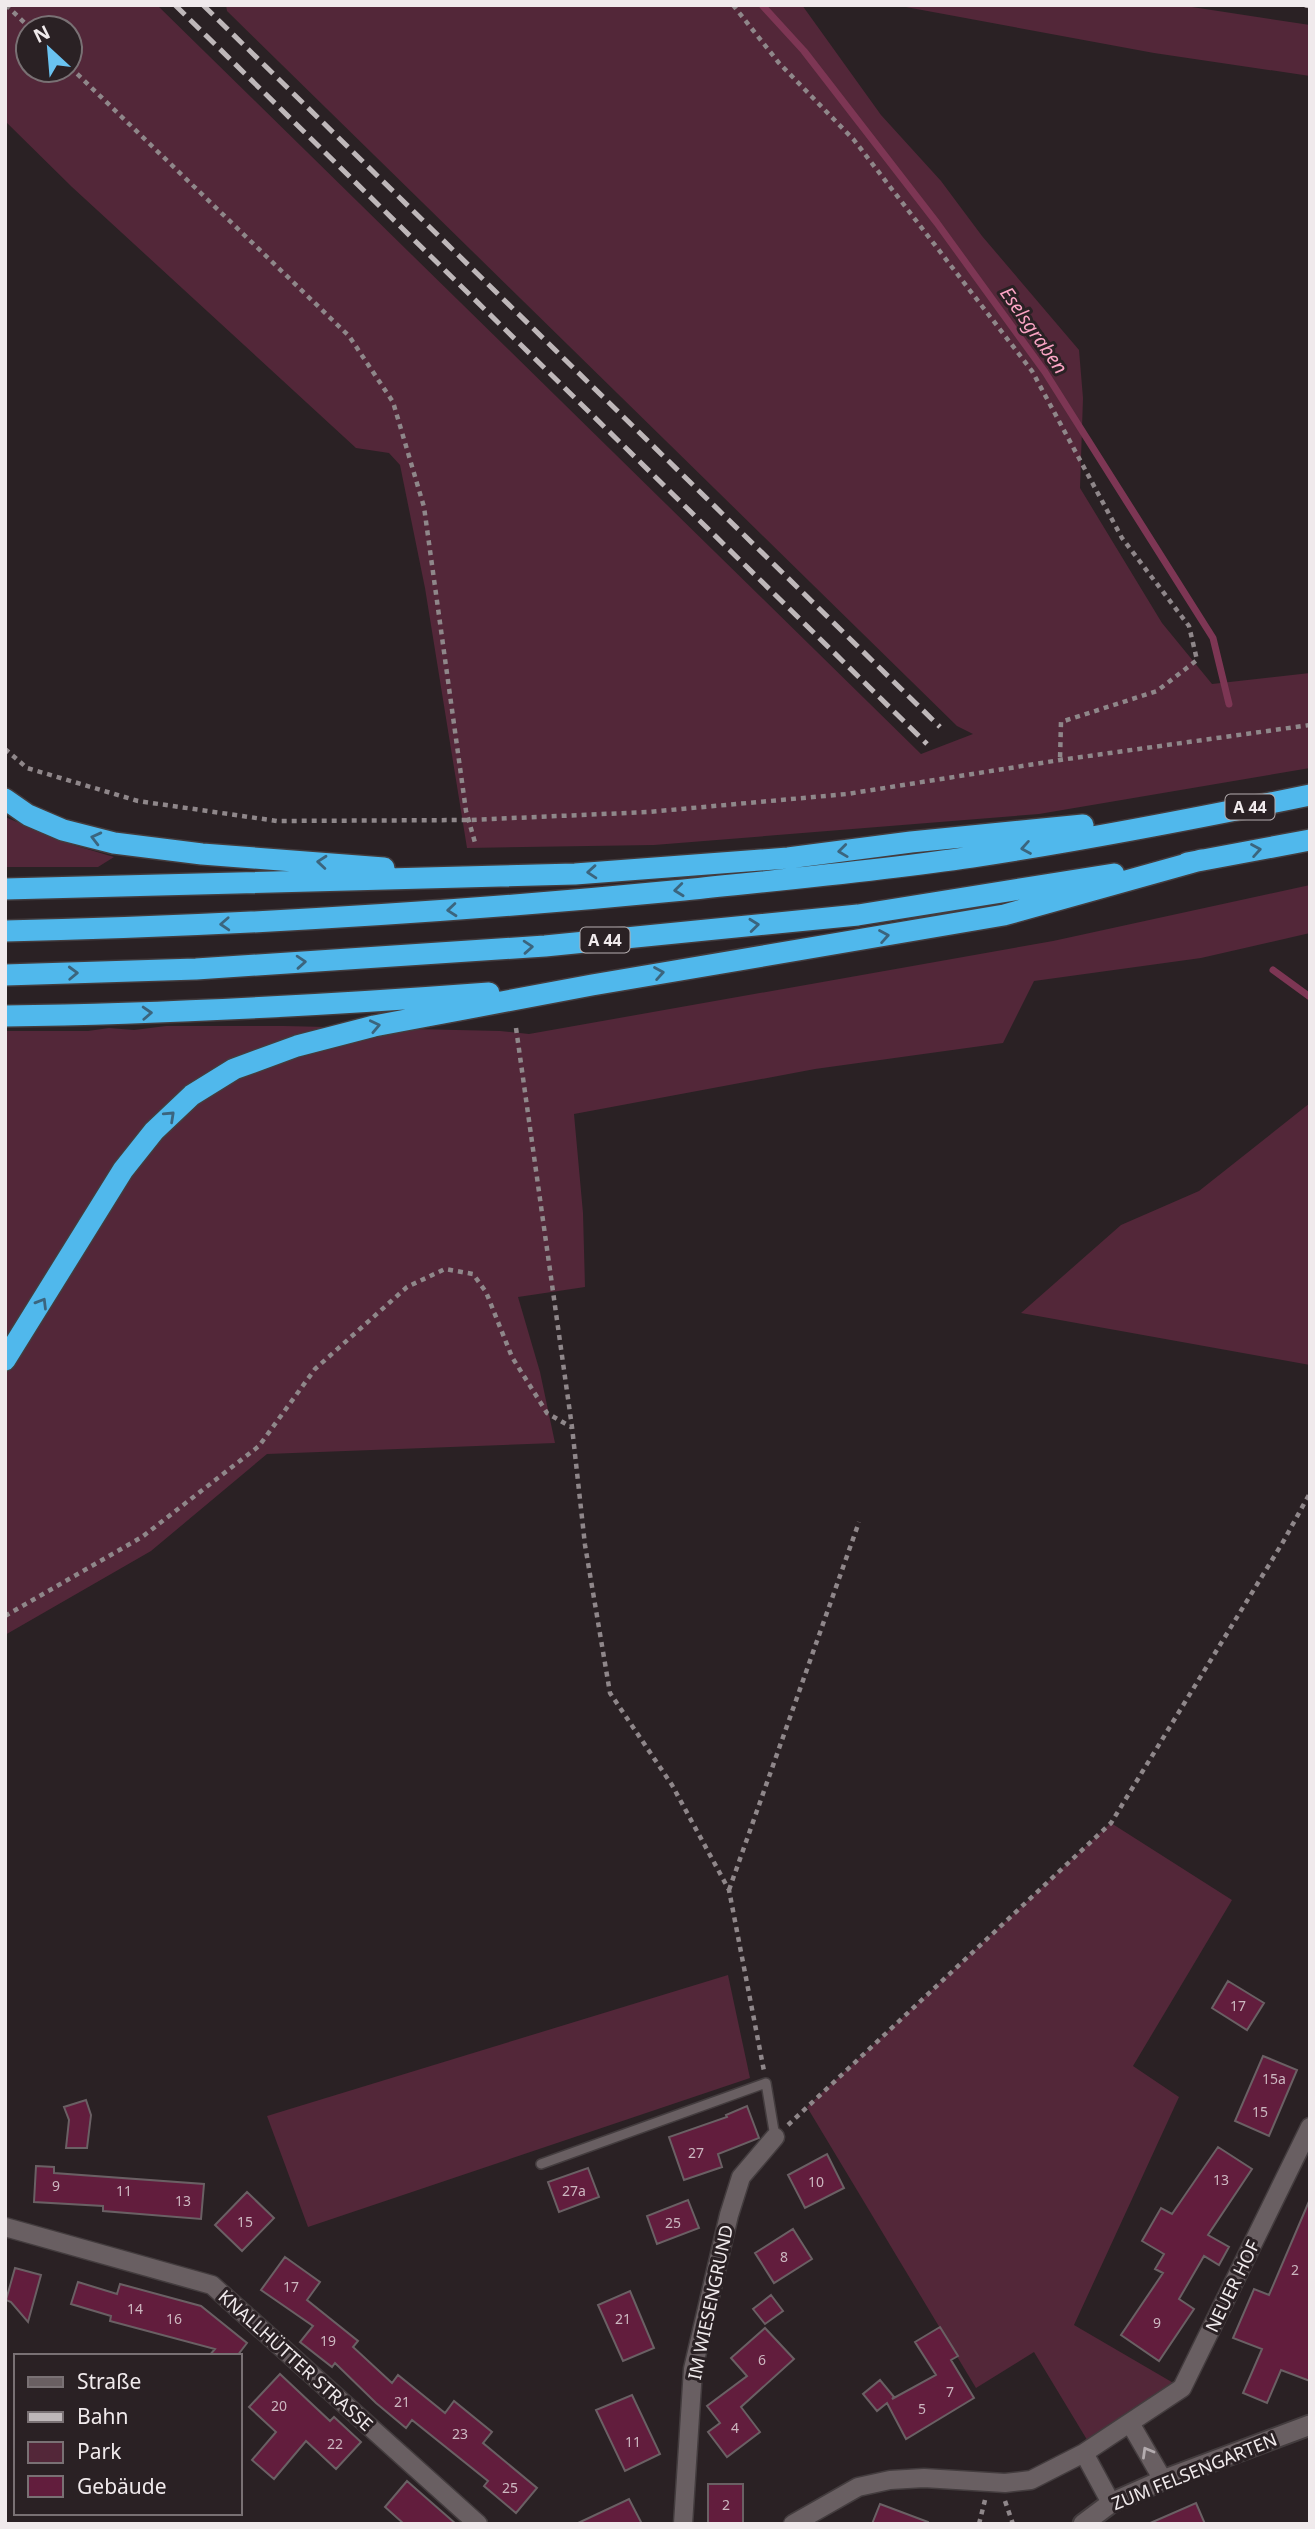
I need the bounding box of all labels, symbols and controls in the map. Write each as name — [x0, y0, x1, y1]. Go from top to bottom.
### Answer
north arrow — [14, 14, 84, 84]
text: N — [29, 19, 54, 49]
water label: Eselsgraben — [994, 281, 1074, 379]
road number: A 44 — [1226, 794, 1274, 820]
one-way arrow — [90, 832, 102, 846]
one-way arrow — [1020, 840, 1032, 855]
one-way arrow — [838, 844, 849, 859]
one-way arrow — [1249, 844, 1261, 859]
one-way arrow — [316, 855, 327, 870]
one-way arrow — [587, 865, 598, 880]
one-way arrow — [673, 882, 684, 897]
one-way arrow — [446, 902, 457, 917]
one-way arrow — [219, 916, 230, 931]
one-way arrow — [749, 918, 760, 933]
road number: A 44 — [580, 928, 630, 952]
one-way arrow — [878, 929, 890, 944]
one-way arrow — [522, 940, 533, 955]
one-way arrow — [295, 955, 306, 970]
one-way arrow — [68, 965, 79, 980]
one-way arrow — [654, 966, 665, 981]
one-way arrow — [142, 1006, 153, 1021]
one-way arrow — [369, 1020, 381, 1034]
one-way arrow — [162, 1111, 175, 1124]
one-way arrow — [34, 1297, 47, 1310]
house number: 17 — [1230, 1996, 1246, 2015]
house number: 15a — [1262, 2069, 1286, 2088]
house number: 15 — [1252, 2102, 1268, 2121]
house number: 27 — [688, 2143, 704, 2162]
house number: 13 — [1213, 2170, 1229, 2189]
house number: 10 — [808, 2172, 824, 2191]
house number: 9 — [52, 2176, 60, 2195]
house number: 11 — [116, 2181, 132, 2200]
house number: 27a — [562, 2181, 586, 2200]
house number: 13 — [175, 2191, 191, 2210]
house number: 15 — [237, 2212, 253, 2231]
house number: 25 — [665, 2213, 681, 2232]
street label: IM WIESENGRUND — [682, 2222, 738, 2382]
street label: NEUER HOF — [1199, 2236, 1265, 2336]
house number: 8 — [780, 2247, 788, 2266]
house number: 2 — [1291, 2260, 1299, 2279]
house number: 17 — [283, 2277, 299, 2296]
street label: KNALLHÜTTER STRASSE — [214, 2284, 378, 2436]
house number: 14 — [127, 2299, 143, 2318]
house number: 16 — [166, 2309, 182, 2328]
house number: 21 — [615, 2309, 631, 2328]
house number: 9 — [1153, 2313, 1161, 2332]
house number: 19 — [320, 2331, 336, 2350]
house number: 6 — [758, 2350, 766, 2369]
legend — [14, 2354, 242, 2515]
text: Straße — [77, 2367, 141, 2395]
house number: 7 — [946, 2382, 954, 2401]
house number: 21 — [394, 2392, 410, 2411]
house number: 20 — [271, 2396, 287, 2415]
house number: 5 — [918, 2399, 926, 2418]
text: Bahn — [77, 2402, 128, 2430]
house number: 4 — [731, 2418, 739, 2437]
house number: 23 — [452, 2424, 468, 2443]
street label: ZUM FELSENGARTEN — [1108, 2427, 1280, 2515]
house number: 11 — [625, 2432, 641, 2451]
house number: 22 — [327, 2434, 343, 2453]
text: Park — [77, 2437, 122, 2465]
one-way arrow — [1142, 2446, 1155, 2459]
text: Gebäude — [77, 2472, 167, 2500]
house number: 25 — [502, 2478, 518, 2497]
house number: 2 — [722, 2495, 730, 2514]

